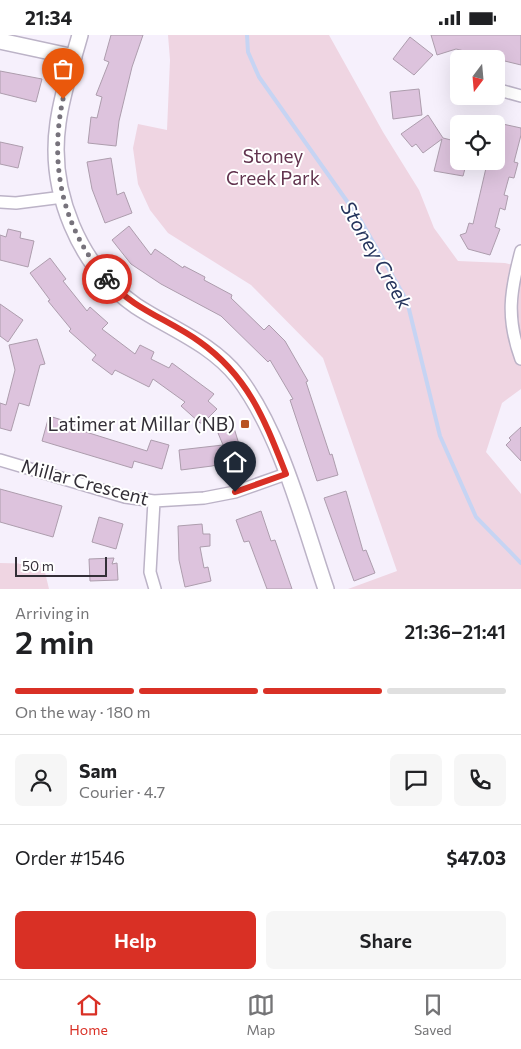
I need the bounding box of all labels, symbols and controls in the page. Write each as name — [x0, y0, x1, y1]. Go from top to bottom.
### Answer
text: 21:34 — [25, 6, 72, 29]
pin — [42, 48, 84, 99]
north arrow — [450, 50, 505, 105]
map controls — [450, 50, 505, 170]
icon: bag — [49, 55, 77, 83]
button: locate — [450, 115, 505, 170]
park label: Stoney Creek Park — [226, 144, 320, 189]
water label: Stoney Creek — [336, 196, 418, 314]
courier — [82, 254, 132, 304]
icon: bike — [93, 265, 121, 293]
place label: Latimer at Millar (NB) — [48, 412, 235, 435]
marker: Latimer at Millar (NB) — [239, 418, 251, 430]
pin — [214, 441, 256, 492]
icon: home — [221, 448, 249, 476]
street label: Millar Crescent — [19, 453, 152, 510]
scale bar — [15, 554, 108, 577]
text: 50 m — [22, 557, 54, 574]
text: Arriving in — [15, 603, 89, 622]
text: 21:36–21:41 — [404, 620, 506, 643]
text: 2 min — [15, 621, 94, 661]
text: On the way · 180 m — [15, 702, 151, 721]
button: person — [15, 754, 67, 806]
button: chat — [390, 754, 442, 806]
button: phone — [454, 754, 506, 806]
text: Sam — [79, 759, 117, 782]
text: Courier · 4.7 — [79, 782, 165, 801]
text: Order #1546 — [15, 846, 125, 869]
text: $47.03 — [447, 846, 506, 869]
button: Help — [15, 911, 256, 969]
button: Share — [266, 911, 506, 969]
tab: Home — [69, 991, 108, 1038]
tab: Map — [246, 991, 275, 1038]
tab: Saved — [414, 991, 452, 1038]

